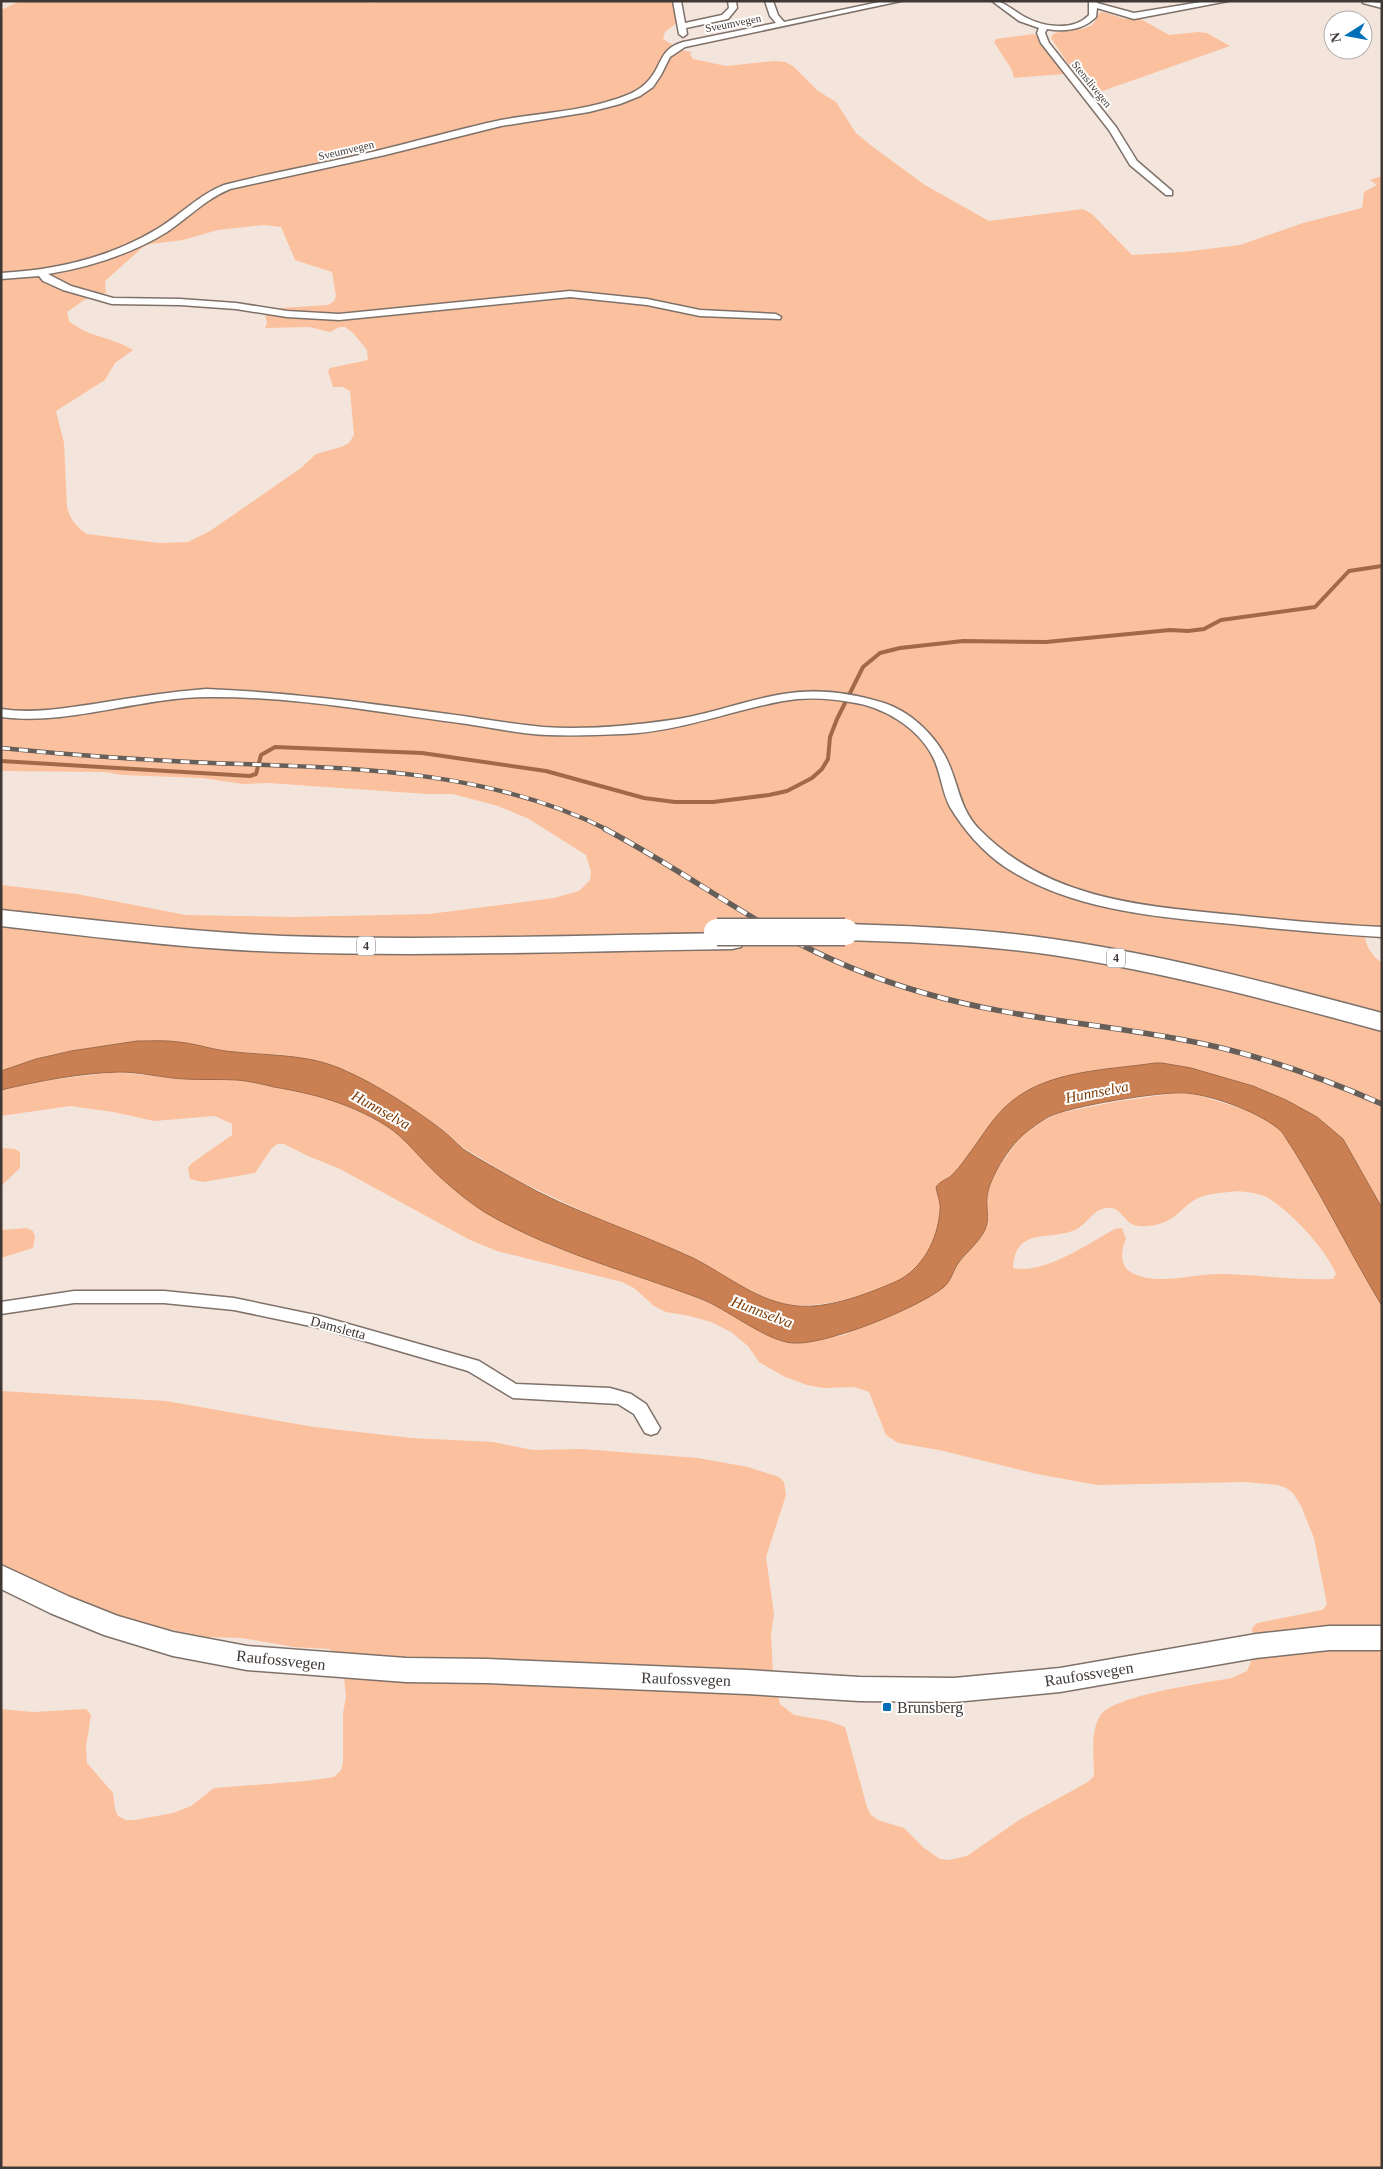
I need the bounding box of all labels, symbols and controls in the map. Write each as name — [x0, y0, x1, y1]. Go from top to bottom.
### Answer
north arrow — [1323, 10, 1373, 60]
street label: Sveumvegen — [704, 12, 763, 34]
text: N — [1327, 31, 1344, 44]
street label: Stenslivegen — [1070, 58, 1115, 110]
street label: Sveumvegen — [317, 138, 376, 162]
road number: 4 — [357, 936, 375, 956]
road number: 4 — [1107, 948, 1125, 968]
water label: Hunnselva — [1063, 1078, 1130, 1106]
water label: Hunnselva — [348, 1087, 413, 1133]
water label: Hunnselva — [728, 1293, 795, 1331]
street label: Damsletta — [309, 1313, 368, 1343]
street label: Raufossvegen — [235, 1647, 327, 1674]
street label: Raufossvegen — [1043, 1659, 1135, 1690]
street label: Raufossvegen — [641, 1669, 731, 1690]
place label: Brunsberg — [897, 1699, 963, 1717]
marker: Brunsberg — [881, 1701, 893, 1713]

